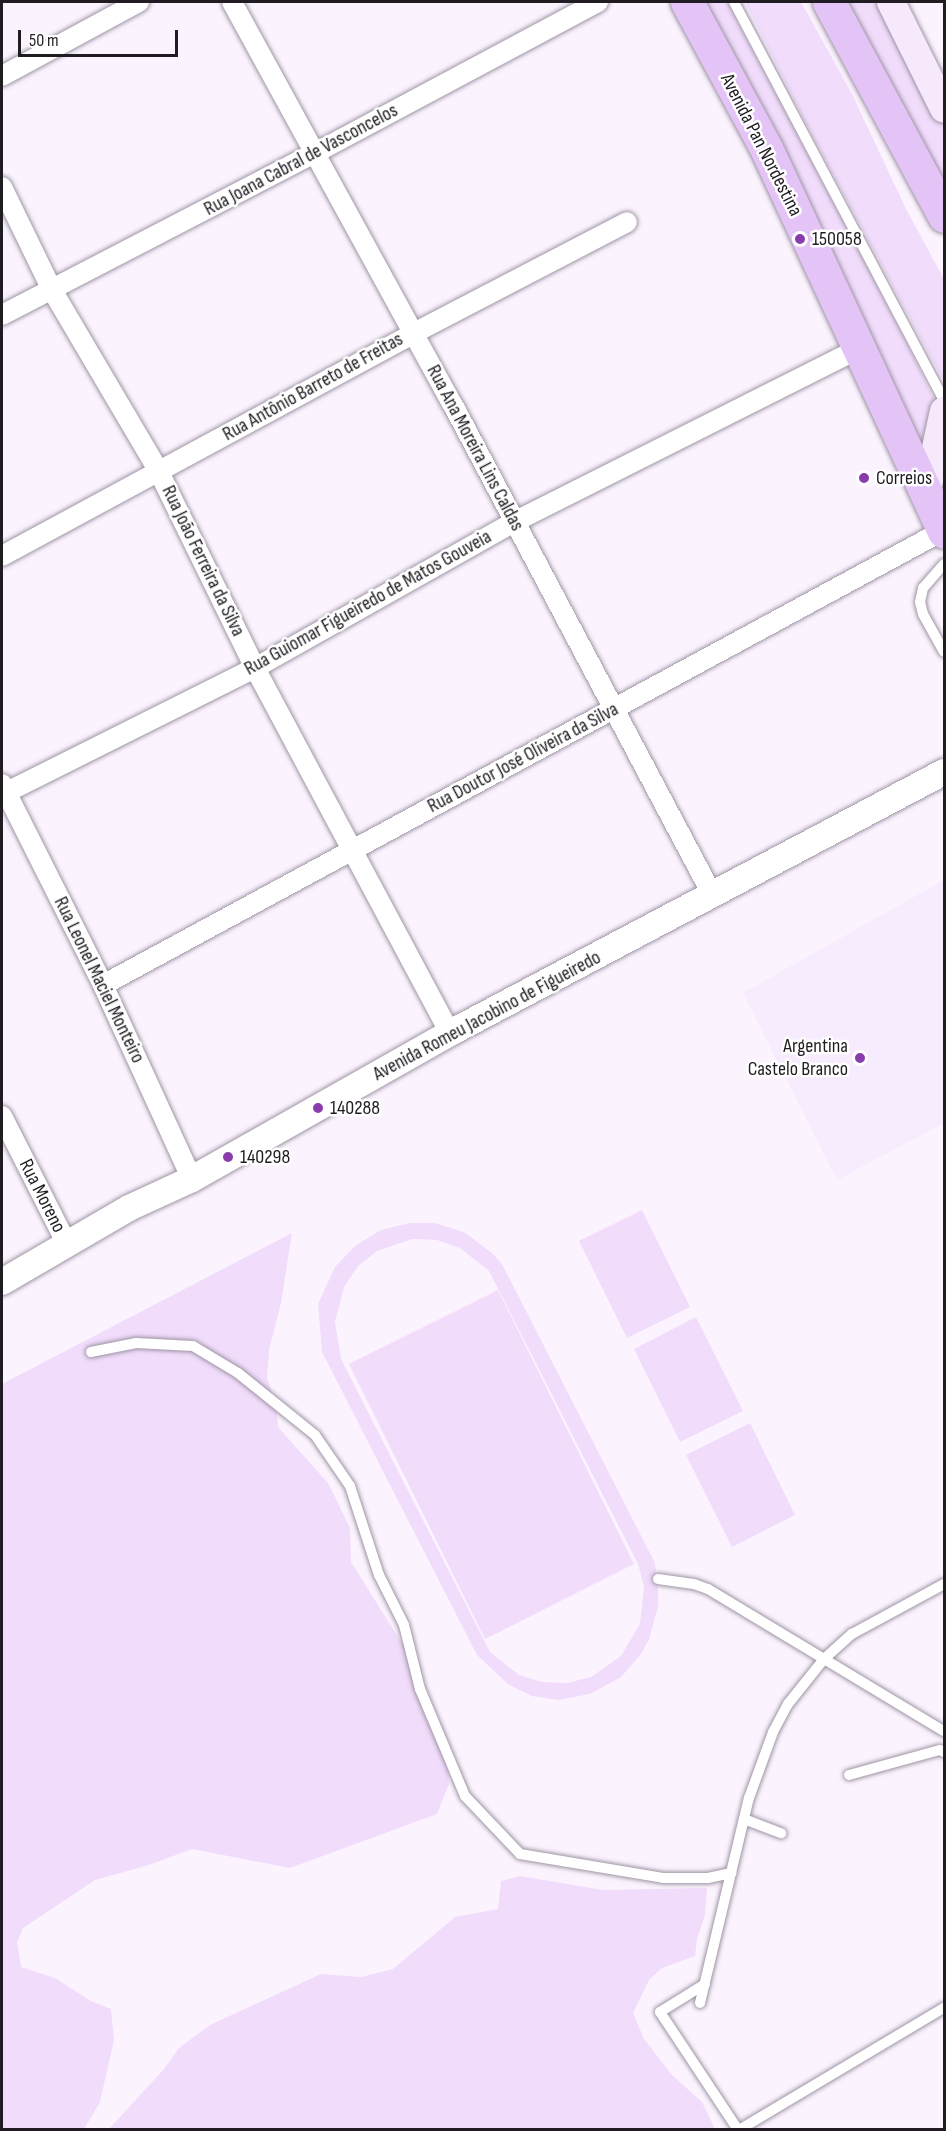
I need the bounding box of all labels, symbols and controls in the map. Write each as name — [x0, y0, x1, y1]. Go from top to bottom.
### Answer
scale bar — [21, 18, 182, 56]
text: 50 m — [29, 30, 59, 51]
street label: Avenida Pan Nordestina — [715, 70, 807, 220]
street label: Rua Joana Cabral de Vasconcelos — [200, 99, 402, 221]
place label: 150058 — [812, 227, 862, 251]
marker: 150058 — [793, 232, 807, 246]
street label: Rua Antônio Barreto de Freitas — [219, 327, 407, 447]
street label: Rua Ana Moreira Lins Caldas — [421, 361, 529, 535]
place label: Correios — [876, 466, 932, 490]
marker: Correios — [857, 471, 871, 485]
street label: Rua João Ferreira da Silva — [156, 482, 250, 640]
street label: Rua Guiomar Figueiredo de Matos Gouveia — [240, 525, 496, 681]
street label: Rua Doutor José Oliveira da Silva — [423, 697, 623, 819]
street label: Rua Leonel Maciel Monteiro — [48, 893, 150, 1067]
street label: Avenida Romeu Jacobino de Figueiredo — [369, 946, 605, 1086]
place label: Argentina Castelo Branco — [748, 1034, 848, 1081]
marker: Argentina Castelo Branco — [853, 1051, 867, 1065]
place label: 140288 — [330, 1096, 380, 1120]
marker: 140288 — [311, 1101, 325, 1115]
place label: 140298 — [240, 1145, 290, 1169]
marker: 140298 — [221, 1150, 235, 1164]
street label: Rua Moreno — [13, 1155, 71, 1237]

